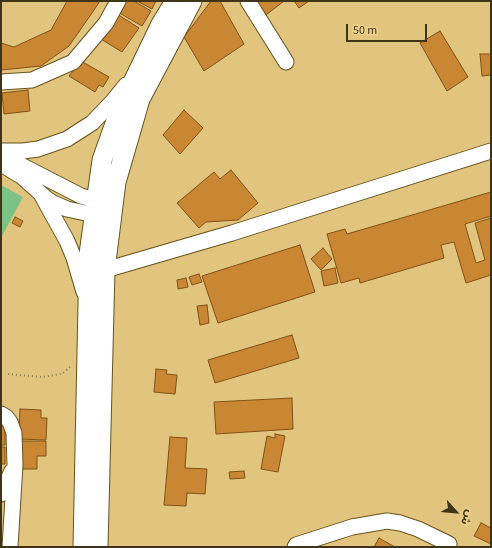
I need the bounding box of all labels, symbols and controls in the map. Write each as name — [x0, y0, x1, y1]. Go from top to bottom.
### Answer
scale bar — [348, 16, 429, 42]
text: 50 m — [353, 22, 377, 39]
north arrow — [436, 492, 476, 532]
text: ش — [457, 508, 477, 528]

